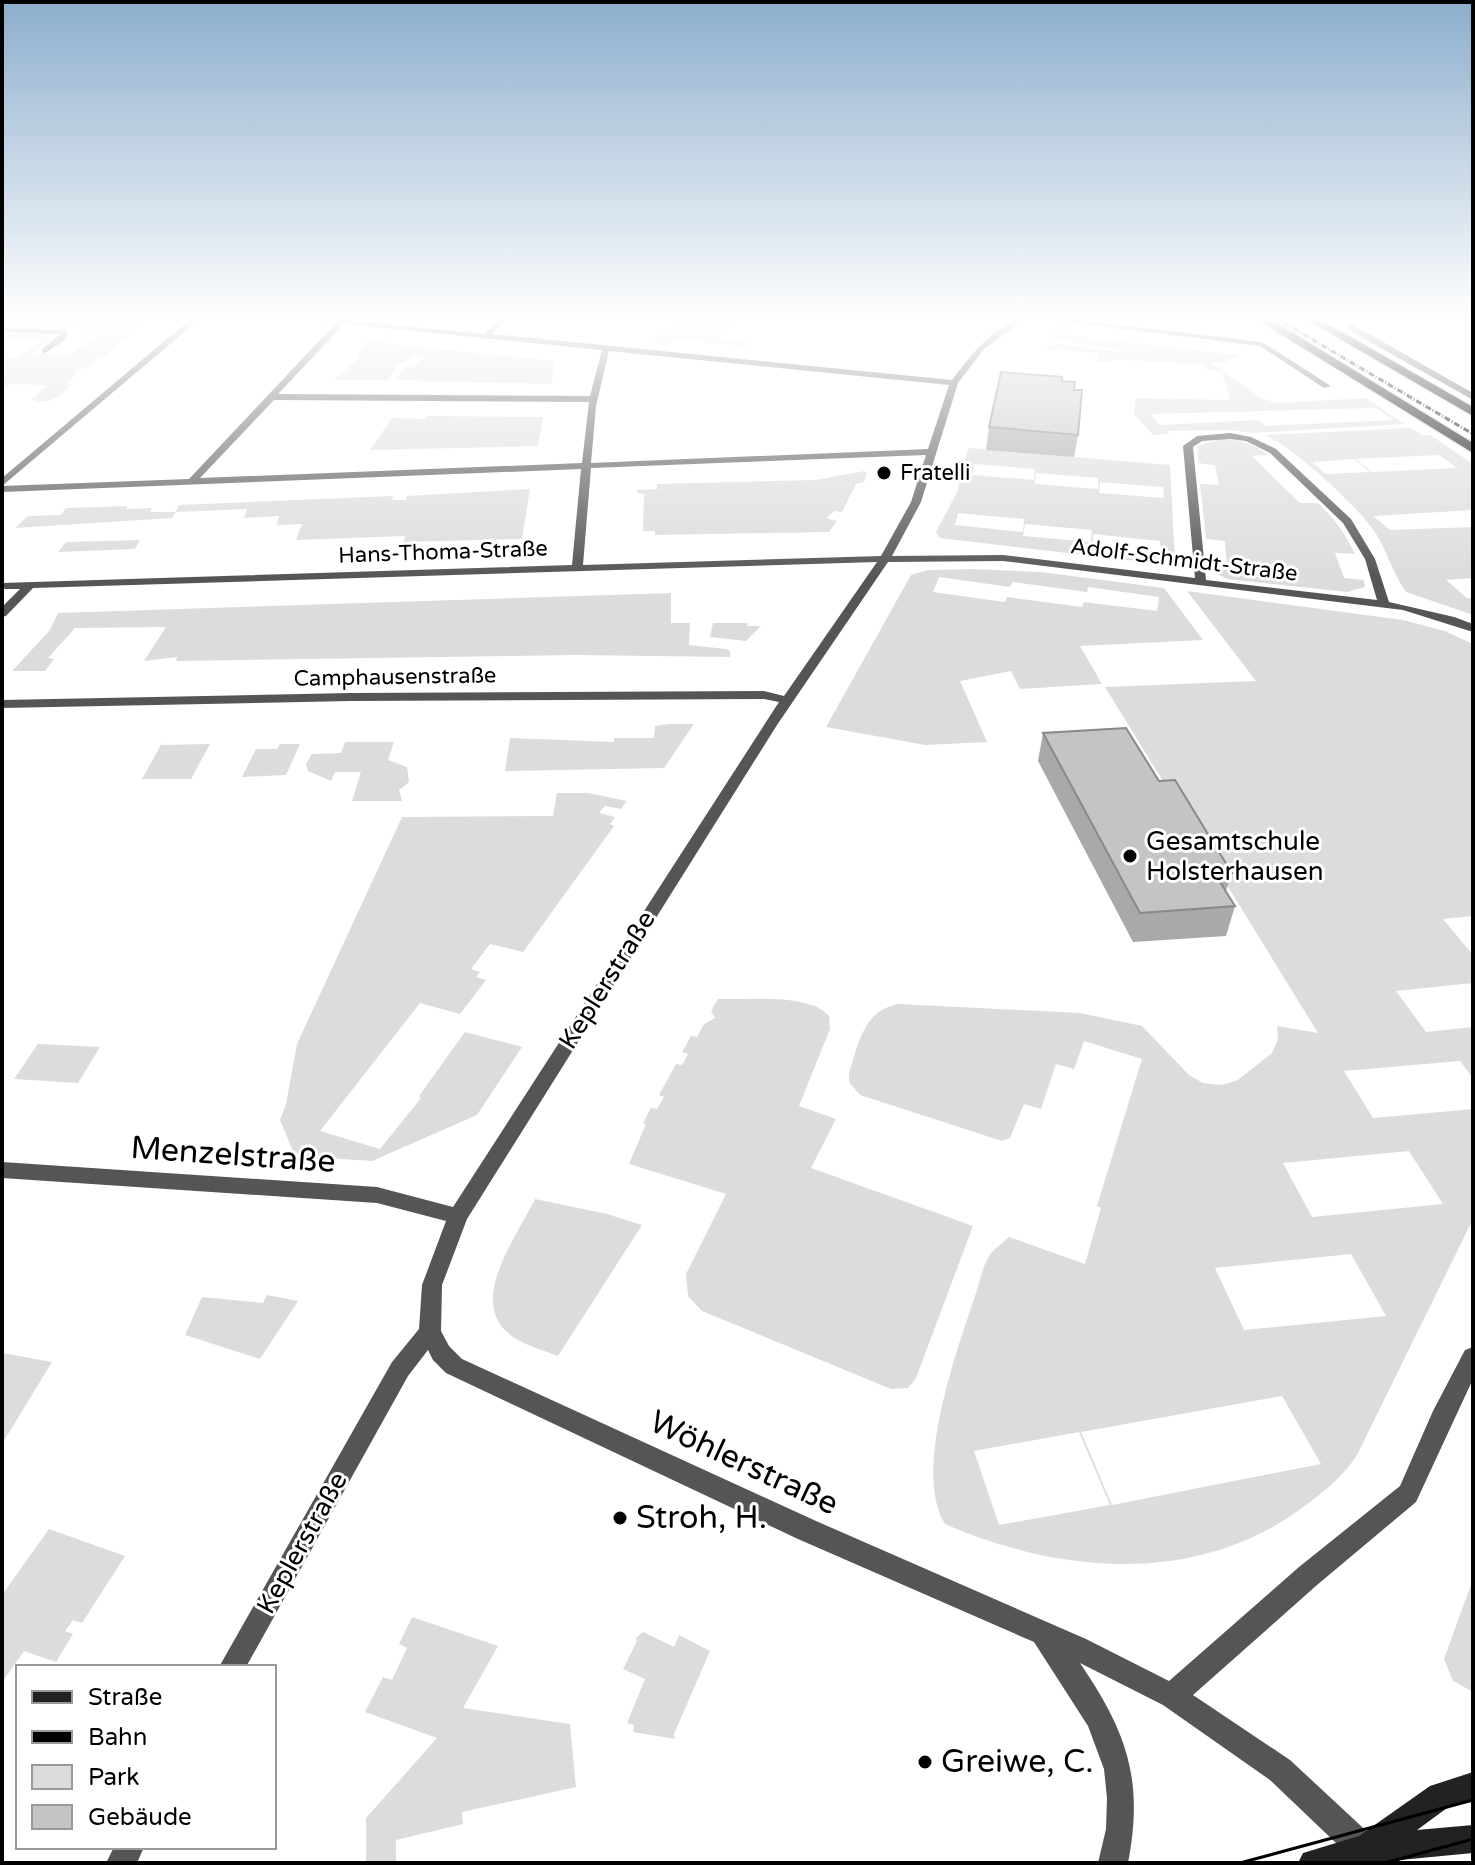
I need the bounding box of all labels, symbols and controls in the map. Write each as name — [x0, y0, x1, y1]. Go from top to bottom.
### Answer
place label: Fratelli — [900, 460, 970, 486]
marker: Fratelli — [875, 464, 893, 482]
street label: Adolf-Schmidt-Straße — [1069, 533, 1299, 587]
street label: Hans-Thoma-Straße — [338, 535, 548, 569]
street label: Camphausenstraße — [293, 662, 497, 692]
place label: Gesamtschule Holsterhausen — [1146, 826, 1324, 887]
marker: Gesamtschule Holsterhausen — [1121, 847, 1139, 865]
street label: Keplerstraße — [552, 905, 662, 1055]
street label: Menzelstraße — [129, 1129, 337, 1181]
street label: Wöhlerstraße — [644, 1403, 844, 1523]
street label: Keplerstraße — [250, 1467, 354, 1619]
place label: Stroh, H. — [636, 1499, 767, 1537]
marker: Stroh, H. — [611, 1509, 629, 1527]
legend — [16, 1665, 276, 1849]
text: Straße — [88, 1683, 162, 1712]
text: Bahn — [88, 1723, 147, 1752]
place label: Greiwe, C. — [941, 1743, 1094, 1781]
marker: Greiwe, C. — [916, 1753, 934, 1771]
text: Park — [88, 1763, 139, 1792]
text: Gebäude — [88, 1803, 192, 1832]

